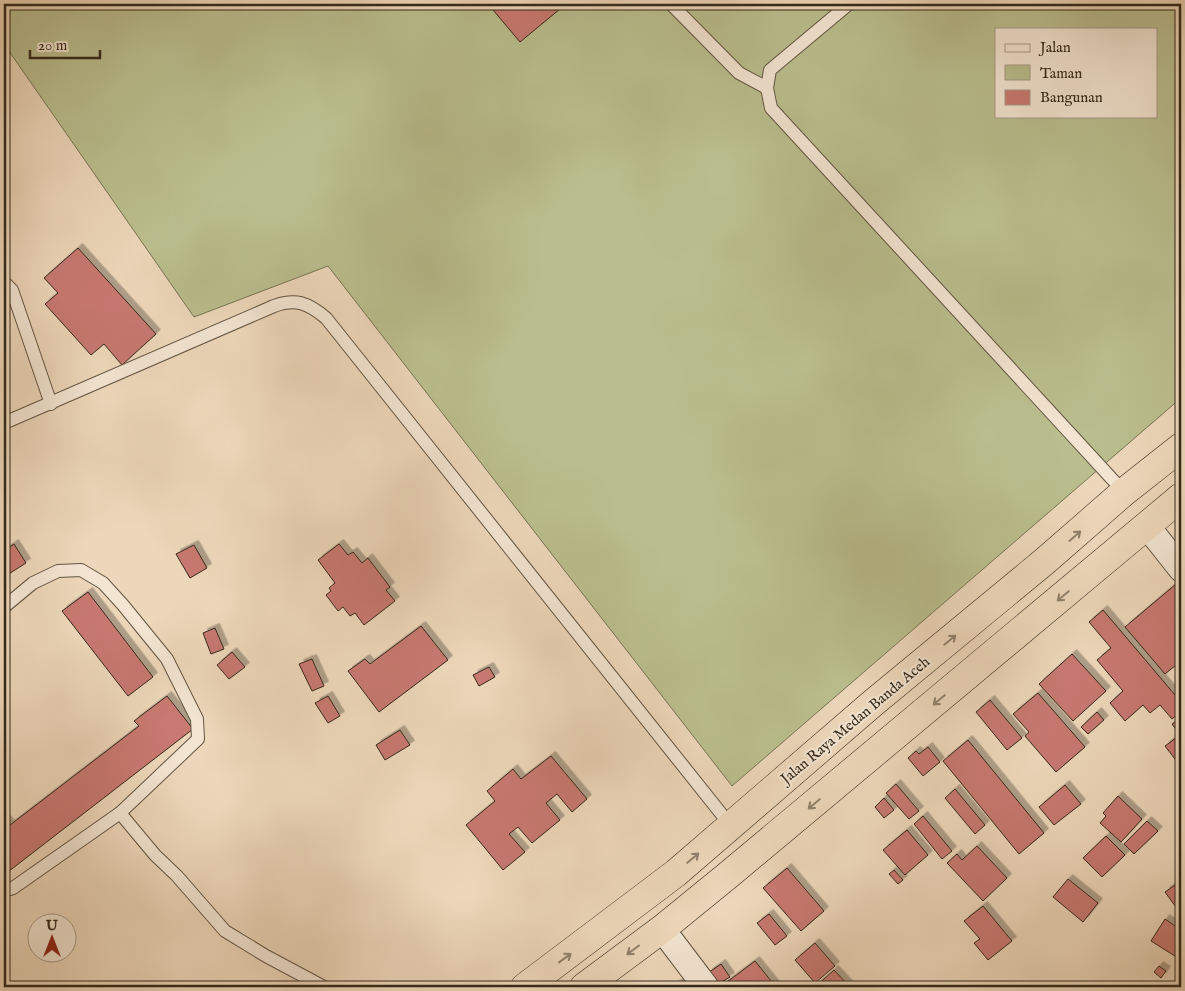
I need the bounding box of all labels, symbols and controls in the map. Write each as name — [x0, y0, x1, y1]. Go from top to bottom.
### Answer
scale bar — [30, 28, 100, 60]
legend — [995, 28, 1158, 118]
text: 20 m — [38, 36, 68, 55]
text: Jalan — [1038, 38, 1071, 57]
text: Taman — [1040, 64, 1082, 83]
text: Bangunan — [1040, 88, 1103, 107]
one-way arrow — [1068, 530, 1081, 541]
one-way arrow — [1057, 590, 1070, 601]
one-way arrow — [943, 634, 956, 645]
street label: Jalan Raya Medan Banda Aceh — [775, 652, 934, 790]
one-way arrow — [932, 694, 945, 705]
one-way arrow — [807, 798, 820, 810]
one-way arrow — [686, 853, 699, 864]
north arrow — [28, 914, 78, 964]
text: U — [45, 917, 59, 935]
one-way arrow — [627, 945, 640, 956]
one-way arrow — [558, 953, 571, 964]

